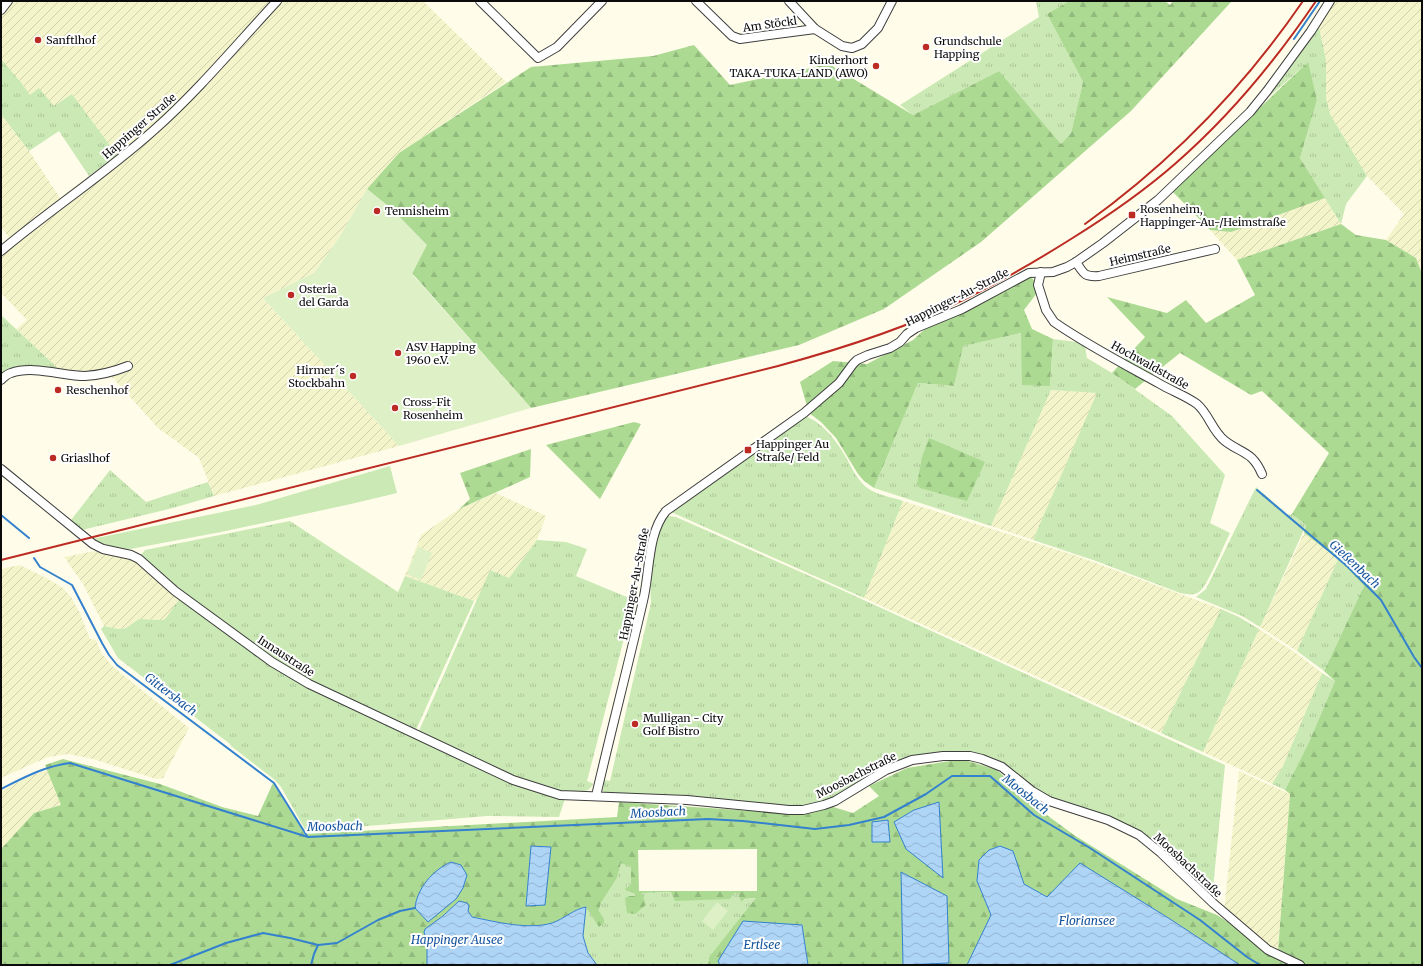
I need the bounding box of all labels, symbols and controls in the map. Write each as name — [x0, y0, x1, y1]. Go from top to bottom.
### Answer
street label: Am Stöckl — [741, 13, 798, 35]
place label: Sanftlhof — [46, 33, 96, 47]
place label: Grundschule Happing — [934, 34, 1002, 61]
marker: Sanftlhof — [33, 35, 43, 45]
marker: Grundschule Happing — [921, 42, 931, 52]
place label: Kinderhort TAKA-TUKA-LAND (AWO) — [729, 53, 869, 80]
marker: Kinderhort TAKA-TUKA-LAND (AWO) — [871, 61, 881, 71]
street label: Happinger Straße — [99, 90, 179, 162]
place label: Rosenheim, Happinger-Au-/Heimstraße — [1140, 202, 1286, 229]
place label: Tennisheim — [385, 204, 449, 218]
marker: Tennisheim — [372, 206, 382, 216]
marker: Rosenheim, Happinger-Au-/Heimstraße — [1127, 210, 1137, 220]
street label: Heimstraße — [1108, 241, 1172, 269]
street label: Happinger-Au-Straße — [903, 265, 1011, 329]
place label: Osteria del Garda — [299, 282, 349, 309]
marker: Osteria del Garda — [286, 290, 296, 300]
street label: Hochwaldstraße — [1109, 338, 1192, 392]
place label: ASV Happing 1960 e.V. — [405, 340, 476, 367]
marker: ASV Happing 1960 e.V. — [393, 348, 403, 358]
place label: Hirmer´s Stockbahn — [288, 363, 346, 390]
marker: Hirmer´s Stockbahn — [348, 371, 358, 381]
place label: Reschenhof — [66, 383, 129, 397]
marker: Reschenhof — [53, 385, 63, 395]
place label: Cross-Fit Rosenheim — [403, 395, 463, 422]
marker: Cross-Fit Rosenheim — [390, 403, 400, 413]
place label: Happinger Au Straße/ Feld — [756, 437, 829, 464]
marker: Happinger Au Straße/ Feld — [743, 445, 753, 455]
place label: Griaslhof — [61, 451, 111, 465]
marker: Griaslhof — [48, 453, 58, 463]
street label: Happinger-Au-Straße — [616, 527, 652, 641]
water label: Gießenbach — [1327, 537, 1383, 591]
street label: Innaustraße — [255, 633, 317, 680]
water label: Gittersbach — [142, 669, 200, 719]
place label: Mulligan - City Golf Bistro — [643, 711, 724, 738]
marker: Mulligan - City Golf Bistro — [630, 719, 640, 729]
street label: Moosbachstraße — [814, 749, 899, 801]
water label: Moosbach — [999, 770, 1052, 817]
water label: Moosbach — [629, 803, 686, 821]
water label: Moosbach — [306, 818, 363, 834]
street label: Moosbachstraße — [1151, 830, 1225, 900]
water label: Floriansee — [1058, 913, 1115, 928]
water label: Happinger Ausee — [410, 932, 503, 947]
water label: Ertlsee — [744, 937, 780, 952]

